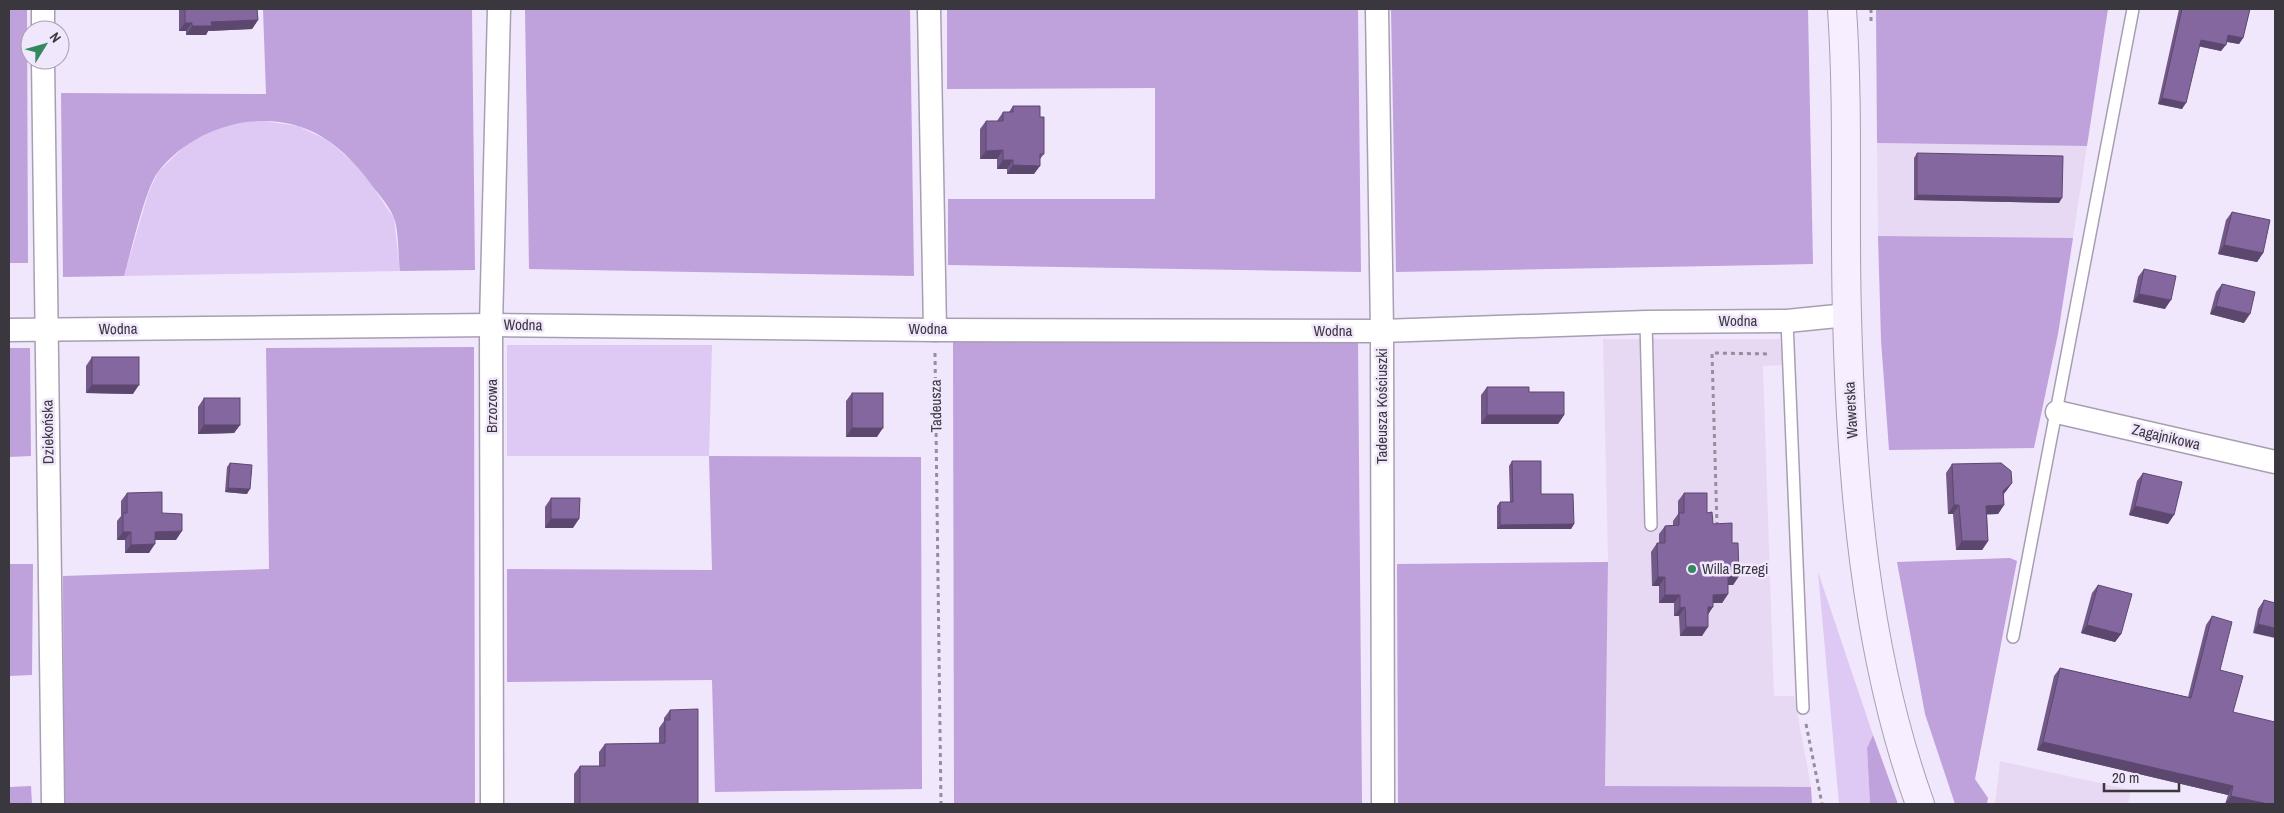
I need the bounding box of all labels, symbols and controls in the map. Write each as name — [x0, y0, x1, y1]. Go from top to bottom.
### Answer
north arrow — [20, 20, 70, 70]
text: N — [46, 28, 65, 46]
street label: Wodna — [1719, 310, 1758, 331]
street label: Wodna — [503, 314, 543, 335]
street label: Wodna — [98, 318, 138, 339]
street label: Wodna — [909, 318, 948, 339]
street label: Wodna — [1314, 320, 1353, 341]
street label: Tadeusza Kościuszki — [1371, 348, 1392, 464]
street label: Brzozowa — [481, 379, 502, 433]
street label: Tadeusza — [925, 379, 946, 433]
street label: Wawerska — [1839, 381, 1862, 439]
street label: Dziekońska — [36, 400, 59, 464]
street label: Zagajnikowa — [2130, 418, 2203, 455]
place label: Willa Brzegi — [1702, 558, 1768, 579]
marker: Willa Brzegi — [1686, 563, 1698, 575]
scale bar — [2104, 760, 2179, 792]
text: 20 m — [2112, 767, 2139, 788]

